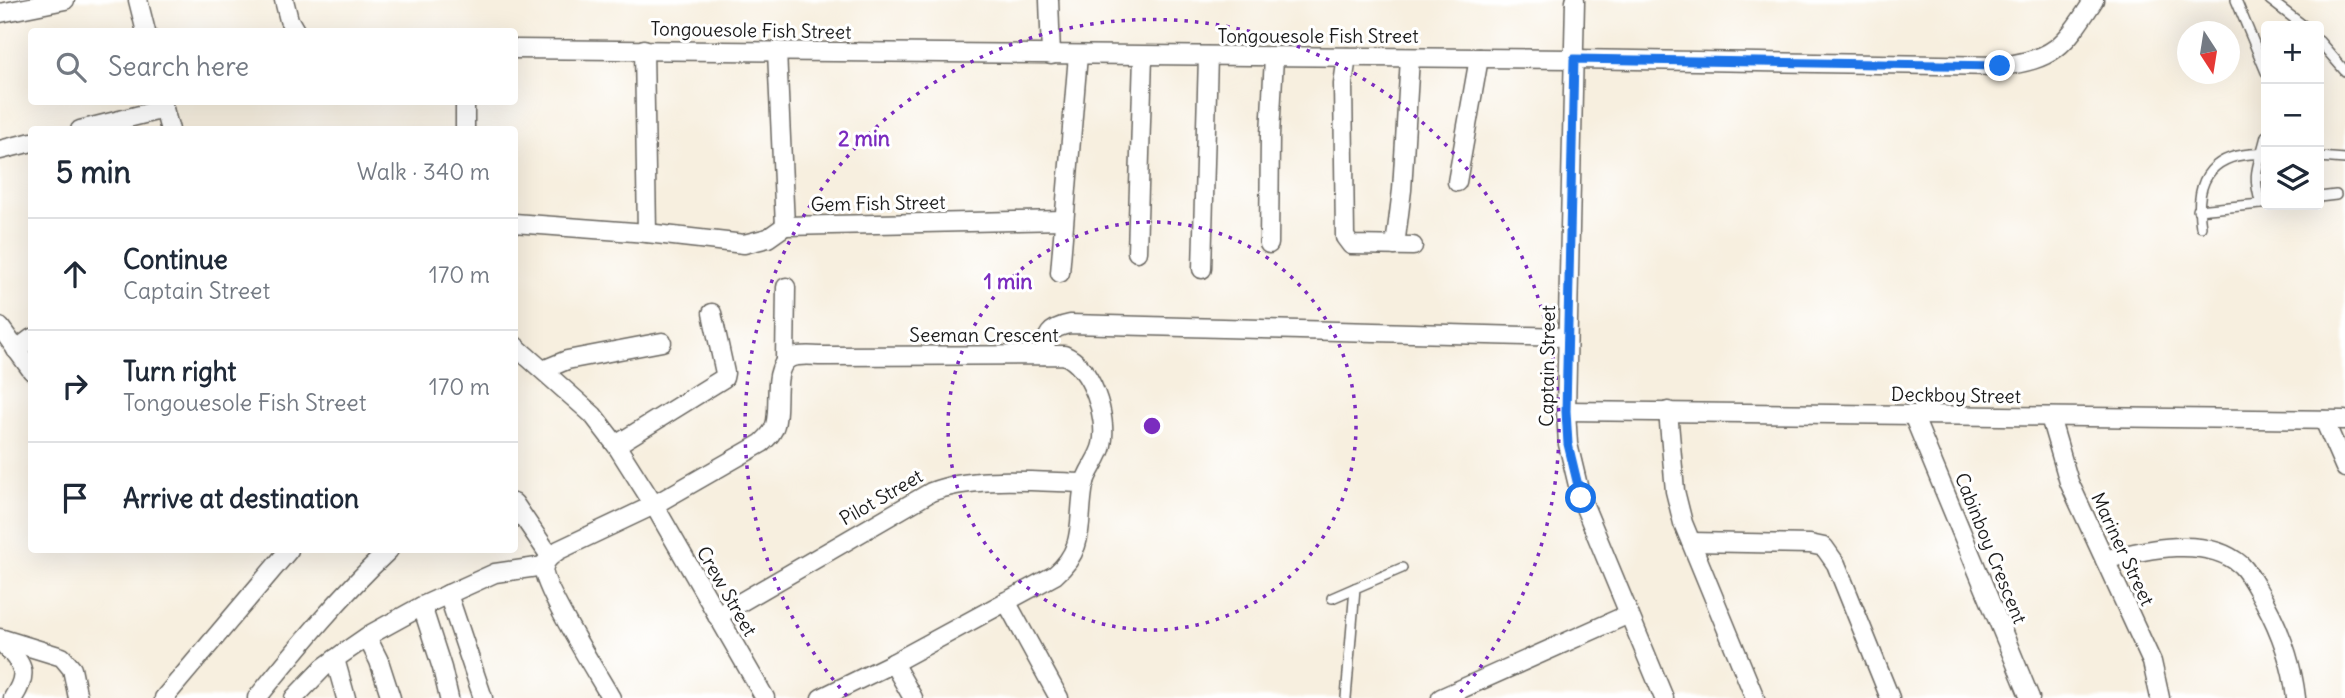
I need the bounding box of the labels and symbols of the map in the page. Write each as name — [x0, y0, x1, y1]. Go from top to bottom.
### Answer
street label: Tongouesole Fish Street — [650, 16, 852, 44]
north arrow — [2177, 21, 2240, 84]
street label: Tongouesole Fish Street — [1217, 24, 1419, 48]
route end — [1984, 50, 2015, 81]
text: 2 min — [838, 125, 890, 152]
street label: Gem Fish Street — [810, 190, 946, 216]
text: 1 min — [984, 268, 1032, 295]
street label: Captain Street — [1534, 305, 1560, 427]
street label: Seeman Crescent — [909, 323, 1059, 347]
street label: Deckboy Street — [1891, 382, 2021, 408]
centre of rings — [1140, 414, 1164, 438]
street label: Pilot Street — [835, 464, 927, 530]
street label: Cabinboy Crescent — [1950, 469, 2032, 627]
route start — [1565, 482, 1596, 513]
street label: Mariner Street — [2086, 488, 2160, 610]
street label: Crew Street — [692, 542, 762, 640]

